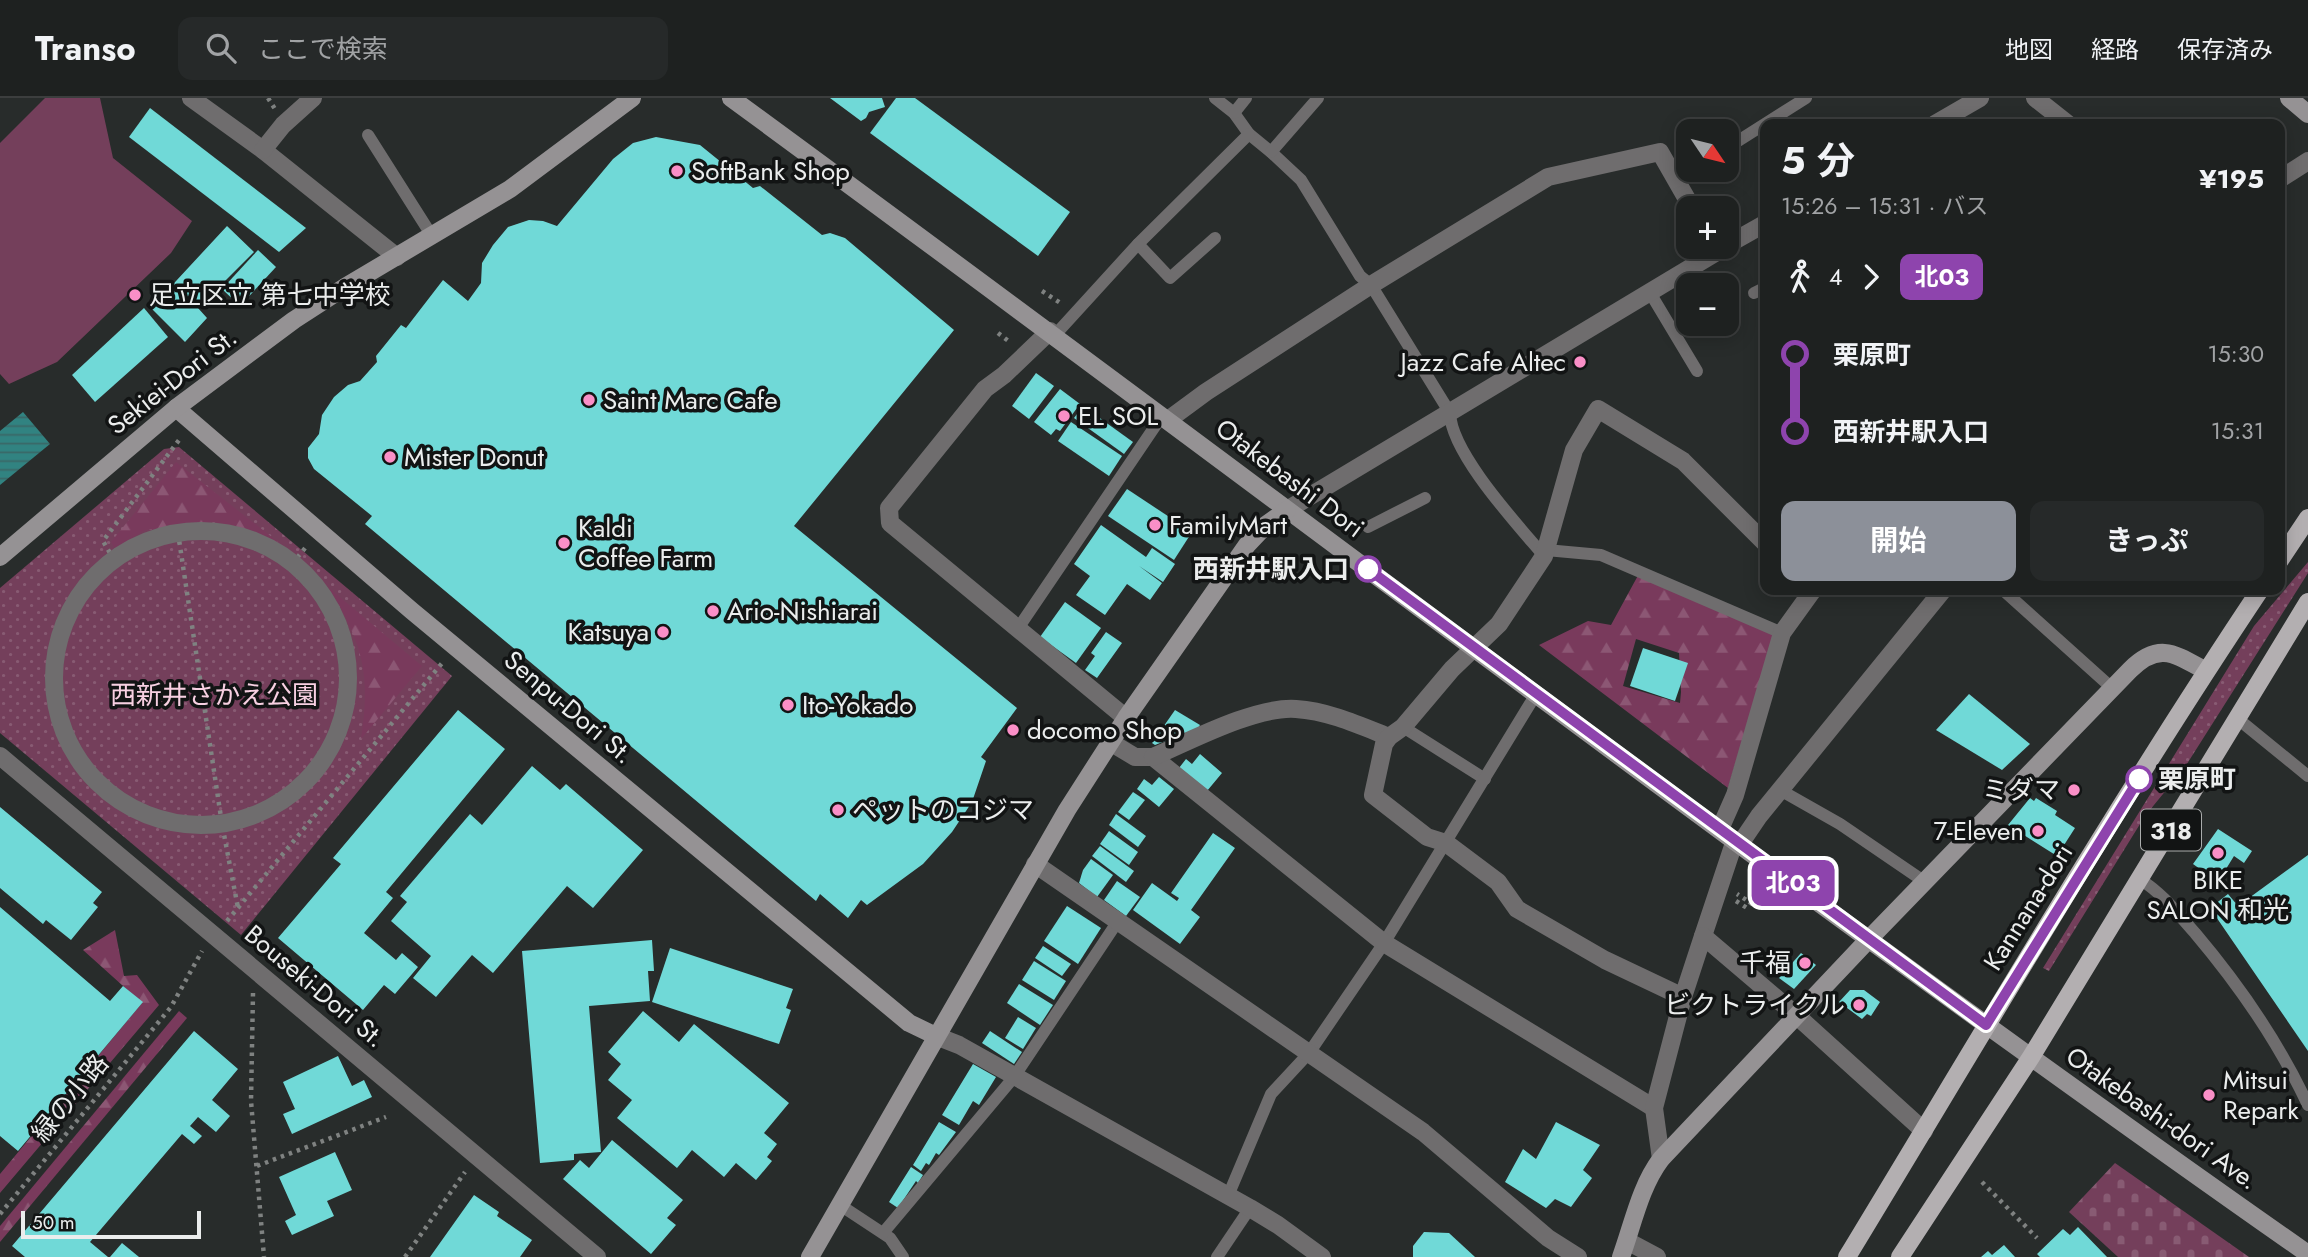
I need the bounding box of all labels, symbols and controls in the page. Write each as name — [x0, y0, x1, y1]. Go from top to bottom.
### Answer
search box — [178, 17, 668, 80]
text: Transo — [35, 25, 136, 72]
icon: search — [202, 29, 240, 67]
text: ここで検索 — [258, 30, 388, 68]
text: 地図 — [2005, 32, 2053, 67]
text: 経路 — [2091, 32, 2139, 67]
text: 保存済み — [2177, 32, 2273, 67]
north arrow — [1676, 119, 1740, 182]
map controls — [1676, 119, 1739, 336]
text: 5 分 — [1781, 133, 1855, 188]
place label: SoftBank Shop — [691, 152, 850, 190]
text: ¥195 — [2199, 160, 2264, 198]
marker: SoftBank Shop — [669, 163, 685, 179]
text: 15:26 – 15:31 · バス — [1781, 189, 1988, 223]
button: + — [1676, 196, 1739, 259]
icon: walk — [1781, 258, 1819, 296]
icon: forward — [1852, 258, 1890, 296]
text: 北03 — [1914, 259, 1969, 294]
text: 4 — [1829, 260, 1842, 294]
button: − — [1676, 273, 1739, 336]
place label: 足立区立 第七中学校 — [149, 276, 391, 314]
marker: 足立区立 第七中学校 — [127, 287, 143, 303]
street label: Sekiei-Dori St. — [99, 318, 245, 444]
text: 栗原町 — [1833, 336, 1911, 374]
text: 15:30 — [2207, 337, 2264, 371]
place label: Jazz Cafe Altec — [1398, 343, 1566, 381]
marker: Jazz Cafe Altec — [1572, 354, 1588, 370]
place label: Saint Marc Cafe — [603, 381, 778, 419]
marker: Saint Marc Cafe — [581, 392, 597, 408]
place label: EL SOL — [1078, 397, 1159, 435]
marker: EL SOL — [1056, 408, 1072, 424]
street label: Otakebashi Dori — [1208, 409, 1372, 547]
text: 西新井駅入口 — [1833, 413, 1989, 451]
text: 15:31 — [2211, 414, 2264, 448]
place label: Mister Donut — [404, 438, 545, 476]
marker: Mister Donut — [382, 449, 398, 465]
button: 開始 — [1781, 501, 2016, 581]
button: きっぷ — [2030, 501, 2264, 581]
place label: FamilyMart — [1169, 506, 1288, 544]
place label: Kaldi Coffee Farm — [578, 509, 713, 577]
marker: FamilyMart — [1147, 517, 1163, 533]
marker: Kaldi Coffee Farm — [556, 535, 572, 551]
place label: 西新井駅入口 — [1193, 550, 1349, 588]
marker: 西新井駅入口 — [1355, 556, 1381, 582]
place label: Ario-Nishiarai — [727, 592, 878, 630]
marker: Ario-Nishiarai — [705, 603, 721, 619]
place label: Katsuya — [567, 613, 649, 651]
marker: Katsuya — [655, 624, 671, 640]
street label: Senpu-Dori St. — [496, 641, 642, 773]
park label: 西新井さかえ公園 — [110, 676, 318, 714]
place label: Ito-Yokado — [802, 686, 913, 724]
marker: Ito-Yokado — [780, 697, 796, 713]
place label: docomo Shop — [1027, 711, 1182, 749]
marker: docomo Shop — [1005, 722, 1021, 738]
place label: 栗原町 — [2158, 760, 2236, 798]
marker: 栗原町 — [2126, 766, 2152, 792]
place label: ミダマ — [1982, 771, 2060, 809]
marker: ミダマ — [2066, 782, 2082, 798]
place label: ペットのコジマ — [852, 791, 1034, 829]
marker: ペットのコジマ — [830, 802, 846, 818]
road number: 318 — [2141, 810, 2201, 850]
place label: 7-Eleven — [1934, 812, 2024, 850]
marker: 7-Eleven — [2030, 823, 2046, 839]
street label: Kannana-dori — [1974, 836, 2082, 978]
marker: BIKE SALON 和光 — [2210, 845, 2226, 861]
line badge: 北03 — [1753, 860, 1833, 906]
place label: BIKE SALON 和光 — [2147, 861, 2289, 929]
text: 北03 — [1766, 865, 1820, 900]
street label: Bouseki-Dori St. — [236, 916, 394, 1056]
place label: 千福 — [1739, 944, 1791, 982]
marker: 千福 — [1797, 955, 1813, 971]
place label: ビクトライクル — [1664, 986, 1845, 1024]
marker: ビクトライクル — [1851, 997, 1867, 1013]
street label: Otakebashi-dori Ave. — [2058, 1037, 2266, 1199]
street label: 緑の小路 — [23, 1046, 117, 1150]
place label: Mitsui Repark — [2223, 1061, 2299, 1129]
marker: Mitsui Repark — [2201, 1087, 2217, 1103]
scale bar — [21, 1208, 201, 1240]
text: 50 m — [32, 1209, 75, 1236]

